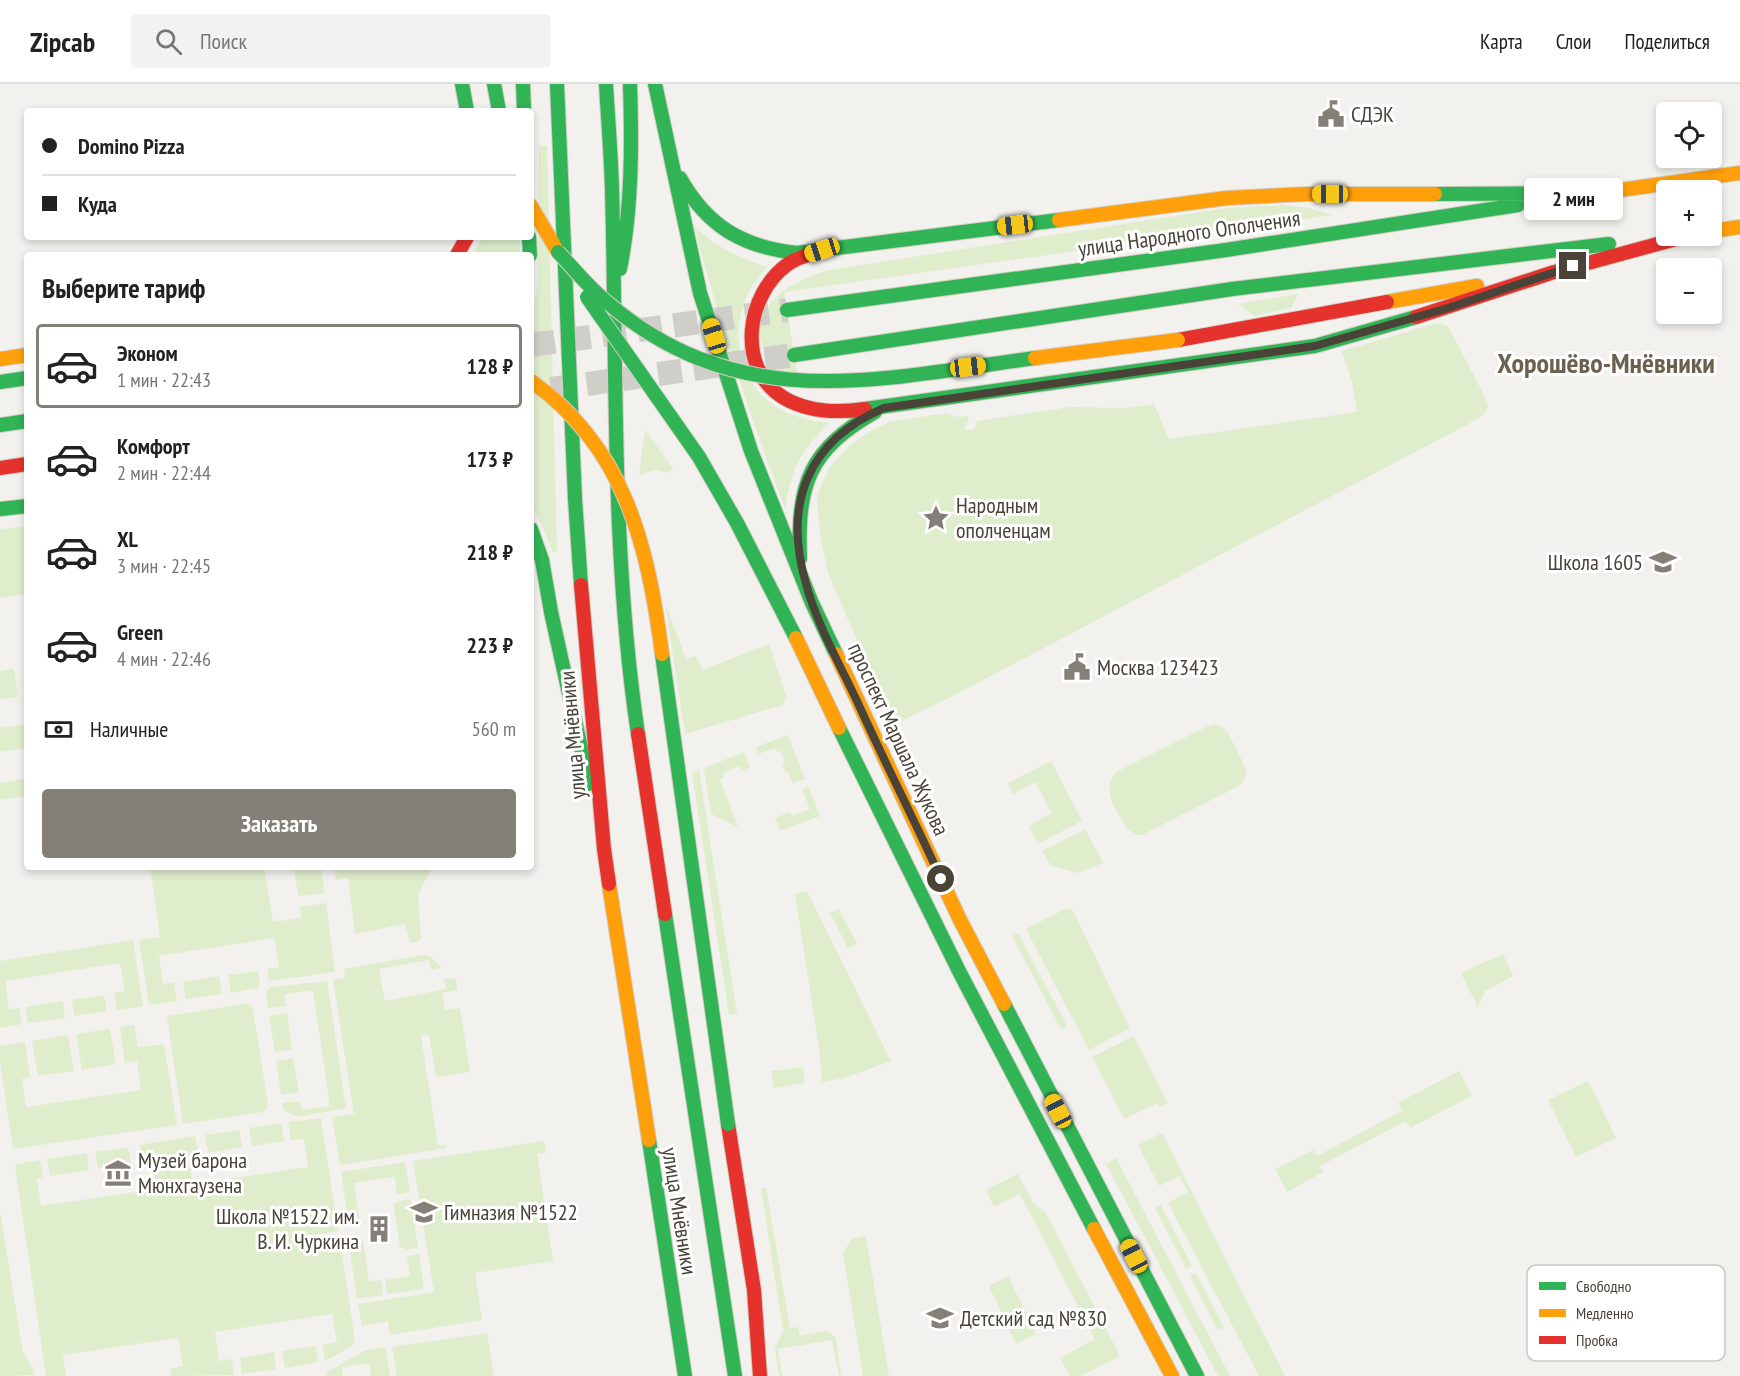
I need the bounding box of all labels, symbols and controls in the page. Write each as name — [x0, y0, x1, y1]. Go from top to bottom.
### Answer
search box — [131, 14, 551, 68]
text: Zipcab — [30, 23, 95, 60]
icon: search — [152, 25, 185, 58]
text: Поиск — [200, 27, 247, 55]
text: Карта — [1480, 28, 1523, 55]
text: Слои — [1556, 28, 1591, 55]
text: Поделиться — [1624, 28, 1710, 55]
public building icon: СДЭК — [1316, 99, 1346, 129]
place label: СДЭК — [1351, 100, 1394, 128]
map controls — [1656, 102, 1722, 324]
button: locate — [1656, 102, 1722, 168]
text: Domino Pizza — [78, 132, 185, 160]
callout: 2 мин — [1524, 179, 1622, 221]
button: + — [1656, 180, 1722, 246]
car — [1312, 185, 1348, 203]
text: 2 мин — [1552, 186, 1595, 212]
text: Куда — [78, 190, 117, 218]
street label: улица Народного Ополчения — [1076, 204, 1302, 262]
car — [996, 214, 1034, 236]
car — [802, 236, 842, 264]
route end — [1559, 252, 1586, 279]
button: − — [1656, 258, 1722, 324]
text: Выберите тариф — [42, 271, 205, 305]
car — [700, 316, 728, 356]
icon: car — [45, 339, 99, 393]
text: Эконом — [117, 339, 178, 367]
district label: Хорошёво-Мнёвники — [1497, 344, 1715, 381]
text: 128 ₽ — [466, 352, 513, 380]
car — [949, 356, 987, 378]
text: 1 мин · 22:43 — [117, 367, 211, 393]
icon: car — [45, 432, 99, 486]
text: Комфорт — [117, 432, 190, 460]
text: 173 ₽ — [466, 445, 513, 473]
text: 2 мин · 22:44 — [117, 460, 211, 486]
place label: Народным ополченцам — [956, 491, 1051, 544]
place icon: Народным ополченцам — [921, 503, 951, 533]
icon: car — [45, 525, 99, 579]
text: XL — [117, 525, 138, 553]
text: 218 ₽ — [466, 538, 513, 566]
school or university icon: Школа 1605 — [1648, 547, 1678, 577]
place label: Школа 1605 — [1548, 548, 1643, 576]
text: 3 мин · 22:45 — [117, 553, 211, 579]
icon: car — [45, 618, 99, 672]
text: Green — [117, 618, 163, 646]
text: 223 ₽ — [466, 631, 513, 659]
street label: проспект Маршала Жукова — [842, 638, 956, 840]
text: 4 мин · 22:46 — [117, 646, 211, 672]
public building icon: Москва 123423 — [1062, 652, 1092, 682]
place label: Москва 123423 — [1097, 653, 1219, 681]
street label: улица Мнёвники — [552, 670, 592, 800]
icon: cash — [42, 713, 75, 746]
text: Наличные — [90, 715, 168, 743]
text: 560 m — [472, 716, 516, 742]
button: Заказать — [42, 789, 516, 858]
route start — [927, 865, 954, 892]
car — [1042, 1091, 1074, 1131]
street label: улица Мнёвники — [656, 1145, 704, 1277]
place label: Музей барона Мюнхгаузена — [138, 1146, 247, 1199]
museum icon: Музей барона Мюнхгаузена — [103, 1158, 133, 1188]
school or university icon: Гимназия №1522 — [409, 1197, 439, 1227]
place label: Гимназия №1522 — [444, 1198, 578, 1226]
place label: Школа №1522 им. В. И. Чуркина — [216, 1202, 359, 1255]
building icon: Школа №1522 им. В. И. Чуркина — [364, 1214, 394, 1244]
car — [1118, 1236, 1150, 1276]
legend — [1527, 1265, 1725, 1361]
text: Свободно — [1576, 1276, 1631, 1296]
school or university icon: Детский сад №830 — [925, 1303, 955, 1333]
text: Медленно — [1576, 1303, 1634, 1323]
place label: Детский сад №830 — [960, 1304, 1107, 1332]
text: Пробка — [1576, 1330, 1618, 1350]

